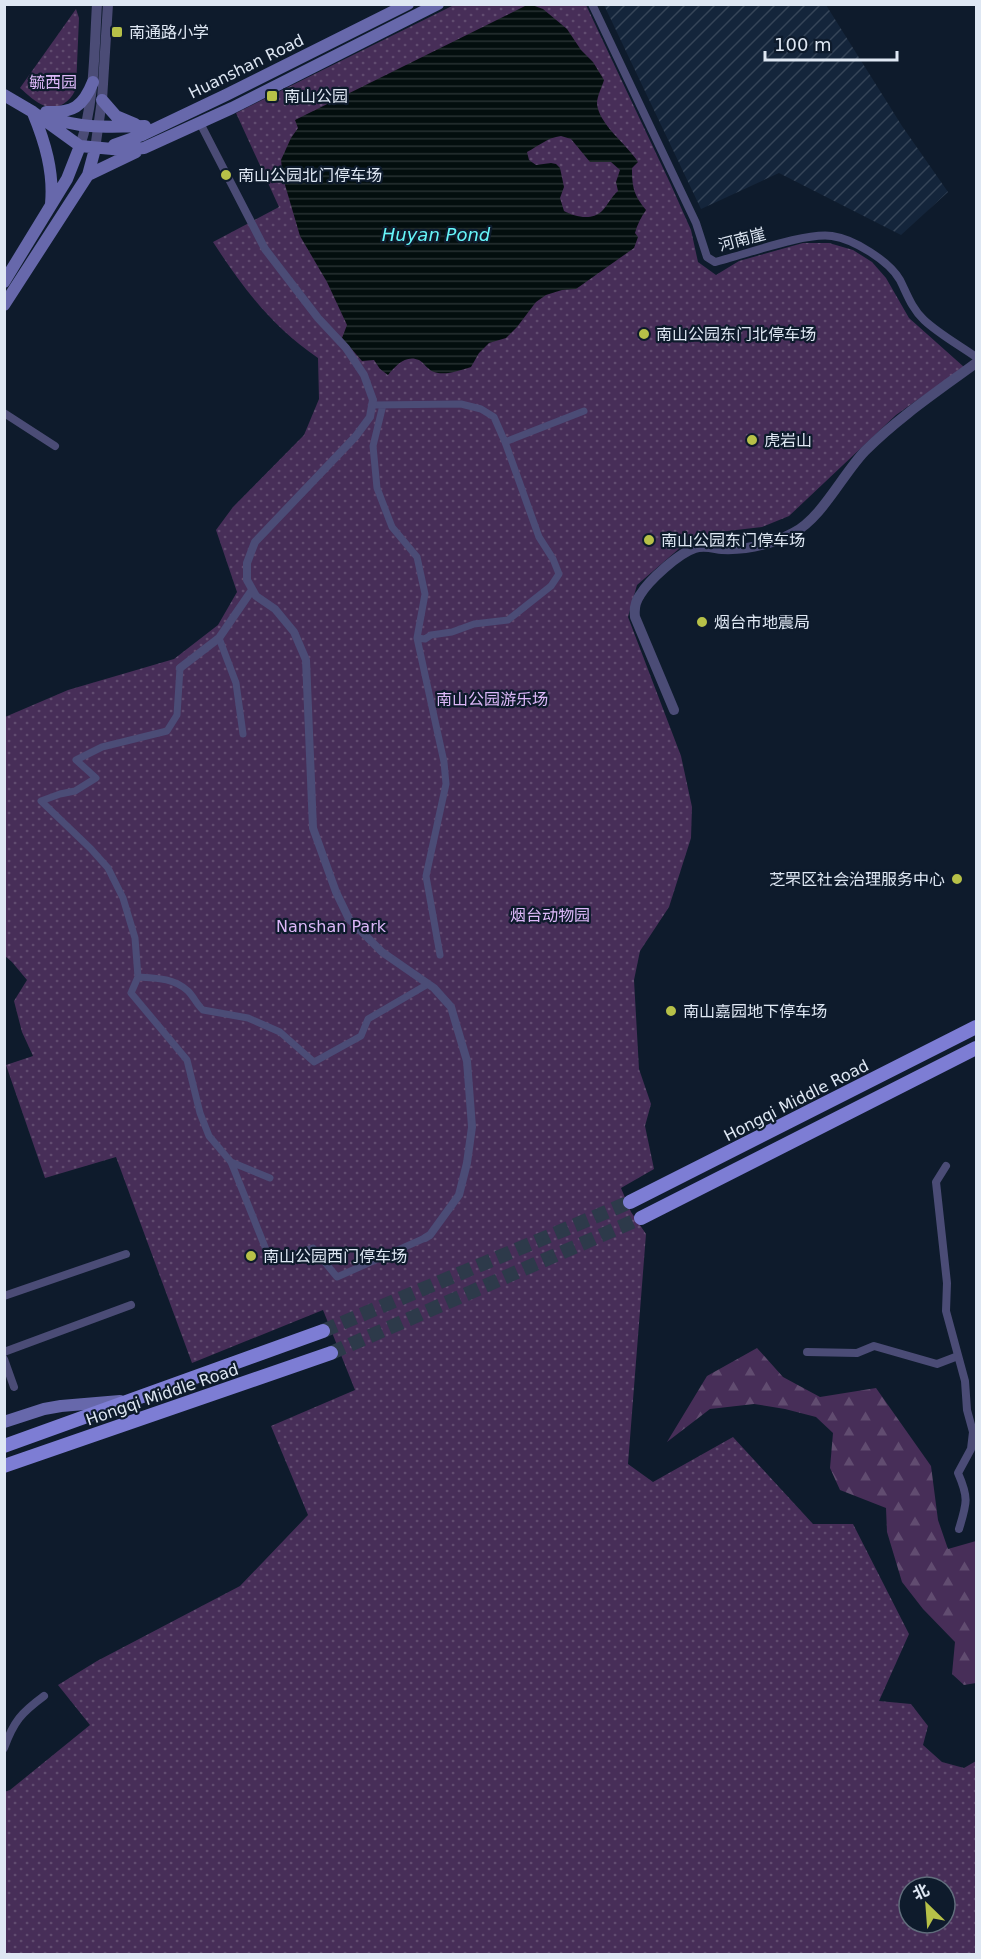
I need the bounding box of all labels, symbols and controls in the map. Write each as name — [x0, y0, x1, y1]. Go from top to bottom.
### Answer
place label: 南通路小学 — [129, 23, 209, 42]
scale bar — [765, 24, 897, 62]
marker: 南通路小学 — [110, 25, 124, 39]
street label: Huanshan Road — [186, 30, 307, 103]
text: 100 m — [774, 34, 832, 55]
park label: 毓西园 — [29, 73, 77, 92]
place label: 南山公园 — [284, 87, 348, 106]
marker: 南山公园 — [265, 89, 279, 103]
place label: 南山公园北门停车场 — [238, 166, 382, 185]
marker: 南山公园北门停车场 — [219, 168, 233, 182]
water label: Huyan Pond — [382, 224, 491, 245]
street label: 河南崖 — [716, 224, 768, 255]
place label: 南山公园东门北停车场 — [656, 325, 816, 344]
marker: 南山公园东门北停车场 — [637, 327, 651, 341]
place label: 虎岩山 — [764, 431, 812, 450]
marker: 虎岩山 — [745, 433, 759, 447]
place label: 南山公园东门停车场 — [661, 531, 805, 550]
marker: 南山公园东门停车场 — [642, 533, 656, 547]
place label: 烟台市地震局 — [714, 613, 810, 632]
marker: 烟台市地震局 — [695, 615, 709, 629]
park label: 南山公园游乐场 — [436, 690, 548, 709]
place label: 芝罘区社会治理服务中心 — [769, 870, 945, 889]
marker: 芝罘区社会治理服务中心 — [950, 872, 964, 886]
park label: 烟台动物园 — [510, 906, 590, 925]
park label: Nanshan Park — [276, 917, 387, 936]
place label: 南山嘉园地下停车场 — [683, 1002, 827, 1021]
marker: 南山嘉园地下停车场 — [664, 1004, 678, 1018]
street label: Hongqi Middle Road — [721, 1056, 872, 1145]
place label: 南山公园西门停车场 — [263, 1247, 407, 1266]
marker: 南山公园西门停车场 — [244, 1249, 258, 1263]
street label: Hongqi Middle Road — [83, 1359, 241, 1429]
north arrow — [897, 1875, 957, 1935]
text: 北 — [910, 1880, 932, 1904]

